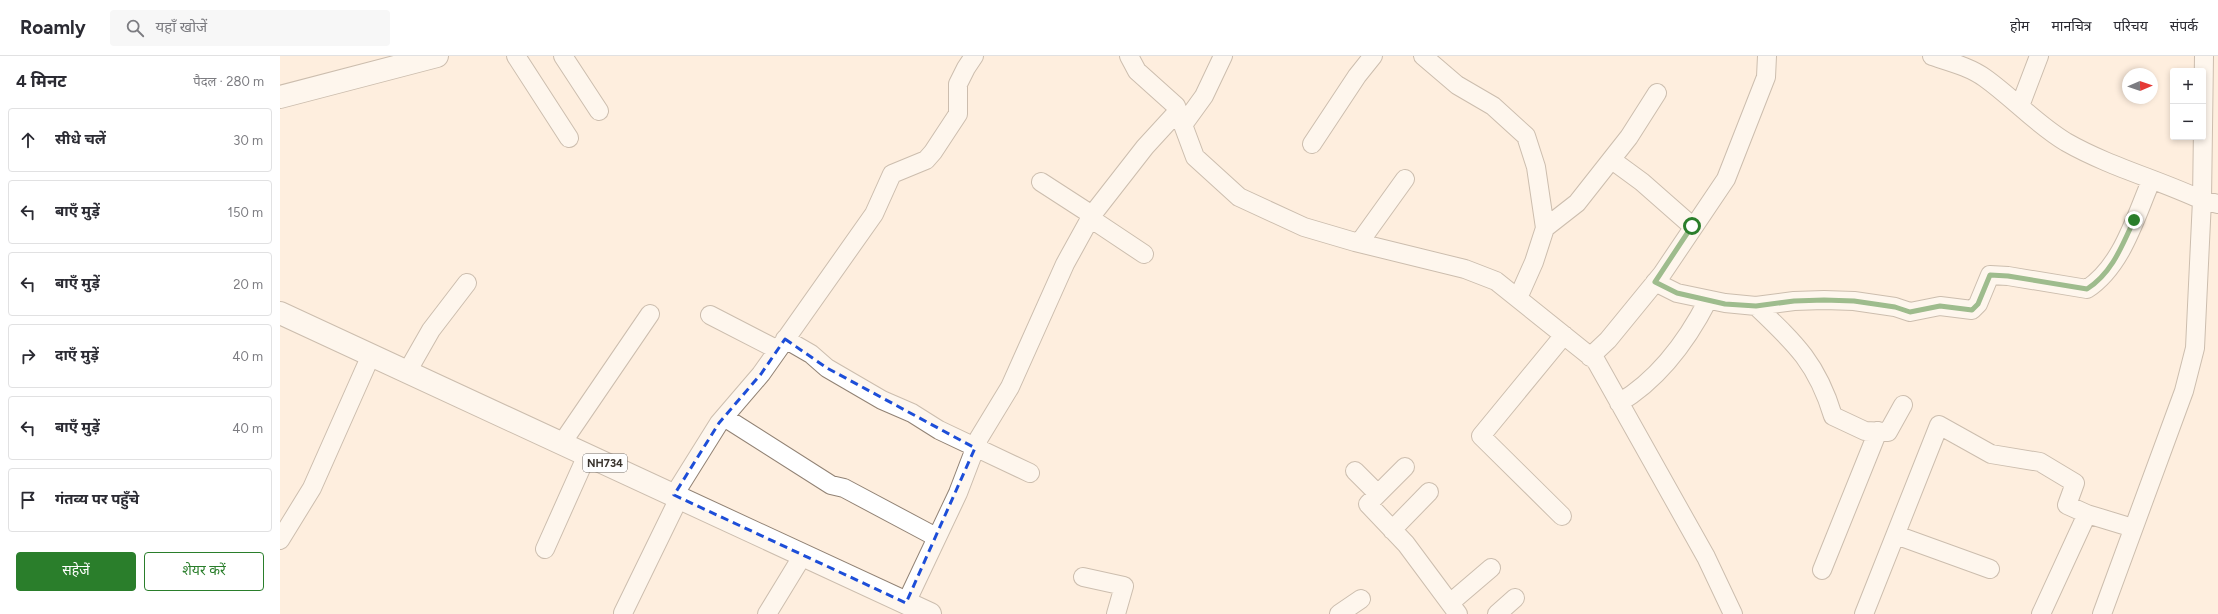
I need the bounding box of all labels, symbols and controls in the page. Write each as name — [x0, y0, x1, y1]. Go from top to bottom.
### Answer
search box — [110, 10, 390, 46]
text: Roamly — [20, 16, 86, 39]
icon: search — [124, 17, 146, 39]
text: यहाँ खोजें — [156, 18, 207, 36]
text: होम — [2010, 18, 2029, 35]
text: मानचित्र — [2051, 18, 2092, 35]
text: परिचय — [2114, 18, 2148, 35]
text: संपर्क — [2170, 18, 2198, 35]
north arrow — [2122, 68, 2158, 104]
map controls — [2170, 68, 2206, 140]
button: + — [2170, 68, 2206, 104]
text: 4 मिनट — [16, 71, 67, 91]
text: पैदल · 280 m — [193, 74, 264, 89]
button: − — [2170, 104, 2206, 140]
icon: ahead — [17, 129, 39, 151]
text: सीधे चलें — [55, 130, 106, 148]
text: 30 m — [233, 133, 263, 148]
icon: left — [17, 201, 39, 223]
text: बाएँ मुड़ें — [55, 202, 100, 220]
text: 150 m — [228, 205, 263, 220]
route end — [2125, 211, 2143, 229]
route start — [1683, 217, 1701, 235]
icon: left — [17, 273, 39, 295]
text: बाएँ मुड़ें — [55, 274, 100, 292]
text: 20 m — [233, 277, 263, 292]
icon: right — [17, 345, 39, 367]
text: दाएँ मुड़ें — [55, 346, 99, 364]
text: 40 m — [232, 349, 263, 364]
icon: left — [17, 417, 39, 439]
text: बाएँ मुड़ें — [55, 418, 100, 436]
text: 40 m — [232, 421, 263, 436]
road number: NH734 — [583, 454, 627, 472]
icon: arrive — [17, 489, 39, 511]
text: गंतव्य पर पहुँचे — [55, 490, 139, 508]
button: सहेजें — [16, 552, 136, 591]
button: शेयर करें — [144, 552, 264, 591]

